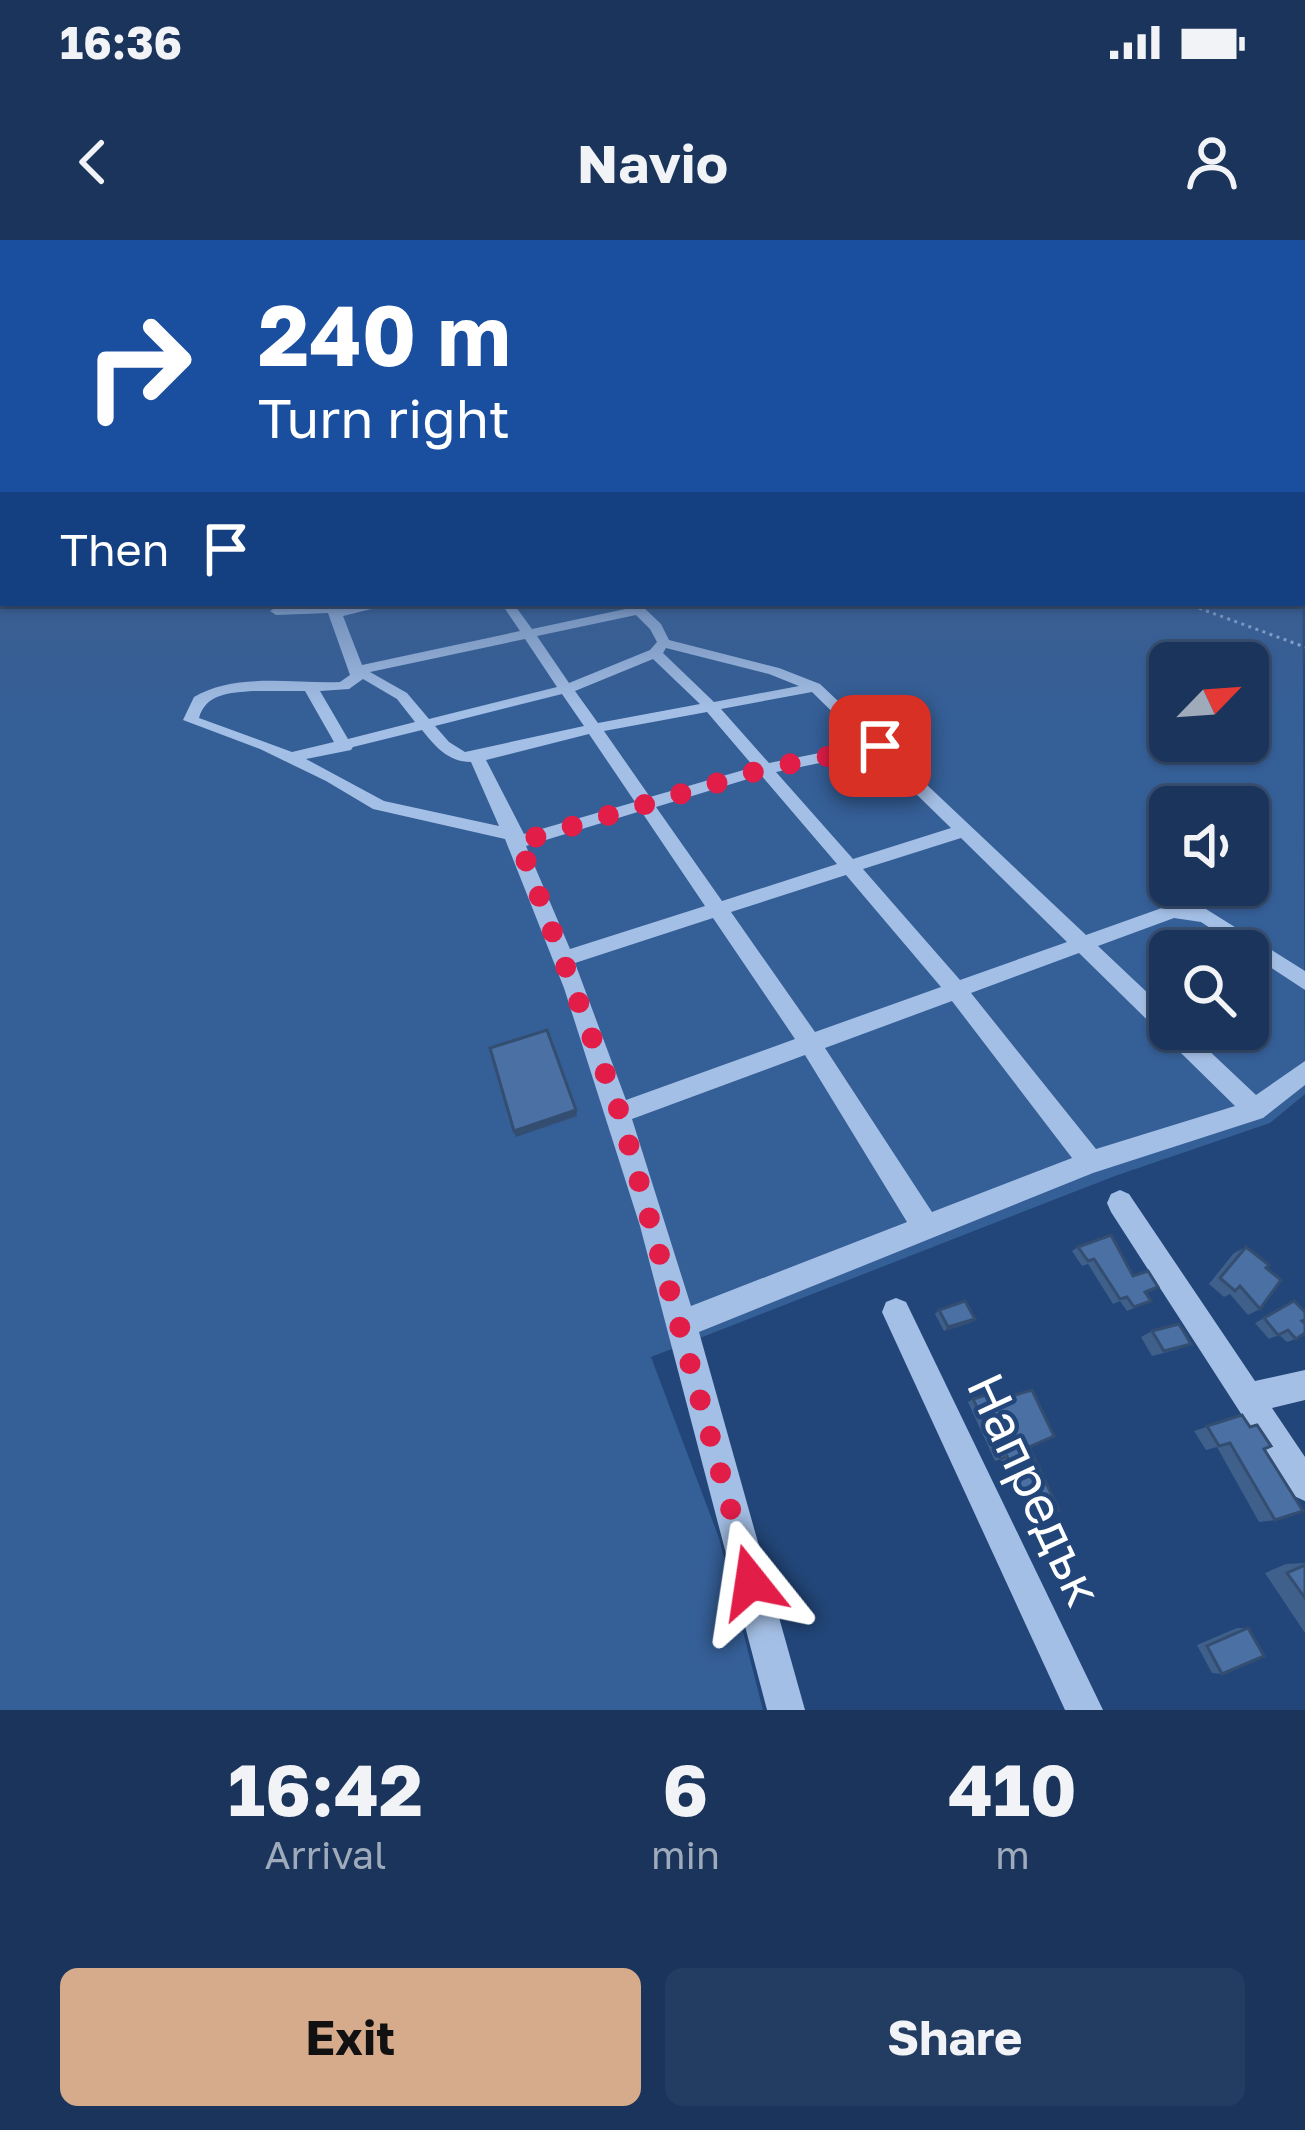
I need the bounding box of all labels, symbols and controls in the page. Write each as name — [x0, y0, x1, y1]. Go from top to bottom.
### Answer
text: 16:36 — [60, 15, 182, 69]
icon: back — [60, 129, 126, 195]
icon: person — [1179, 129, 1245, 195]
text: Navio — [577, 130, 728, 195]
text: 240 m — [258, 284, 511, 384]
icon: right — [60, 288, 216, 444]
text: Turn right — [258, 385, 510, 450]
icon: arrive — [193, 516, 259, 582]
text: Then — [60, 522, 169, 576]
north arrow — [1149, 642, 1269, 762]
map controls — [1149, 642, 1269, 1050]
pin — [829, 695, 931, 797]
icon: arrive — [847, 713, 913, 779]
button: sound — [1149, 786, 1269, 906]
button: search — [1149, 930, 1269, 1050]
street label: Напредък — [956, 1363, 1116, 1615]
position arrow — [688, 1519, 814, 1645]
text: 16:42 — [228, 1745, 423, 1832]
text: 6 — [663, 1745, 708, 1832]
text: 410 — [948, 1745, 1077, 1832]
text: Arrival — [264, 1831, 387, 1878]
text: min — [651, 1831, 720, 1878]
text: m — [995, 1831, 1030, 1878]
button: Exit — [60, 1968, 641, 2106]
button: Share — [665, 1968, 1245, 2106]

